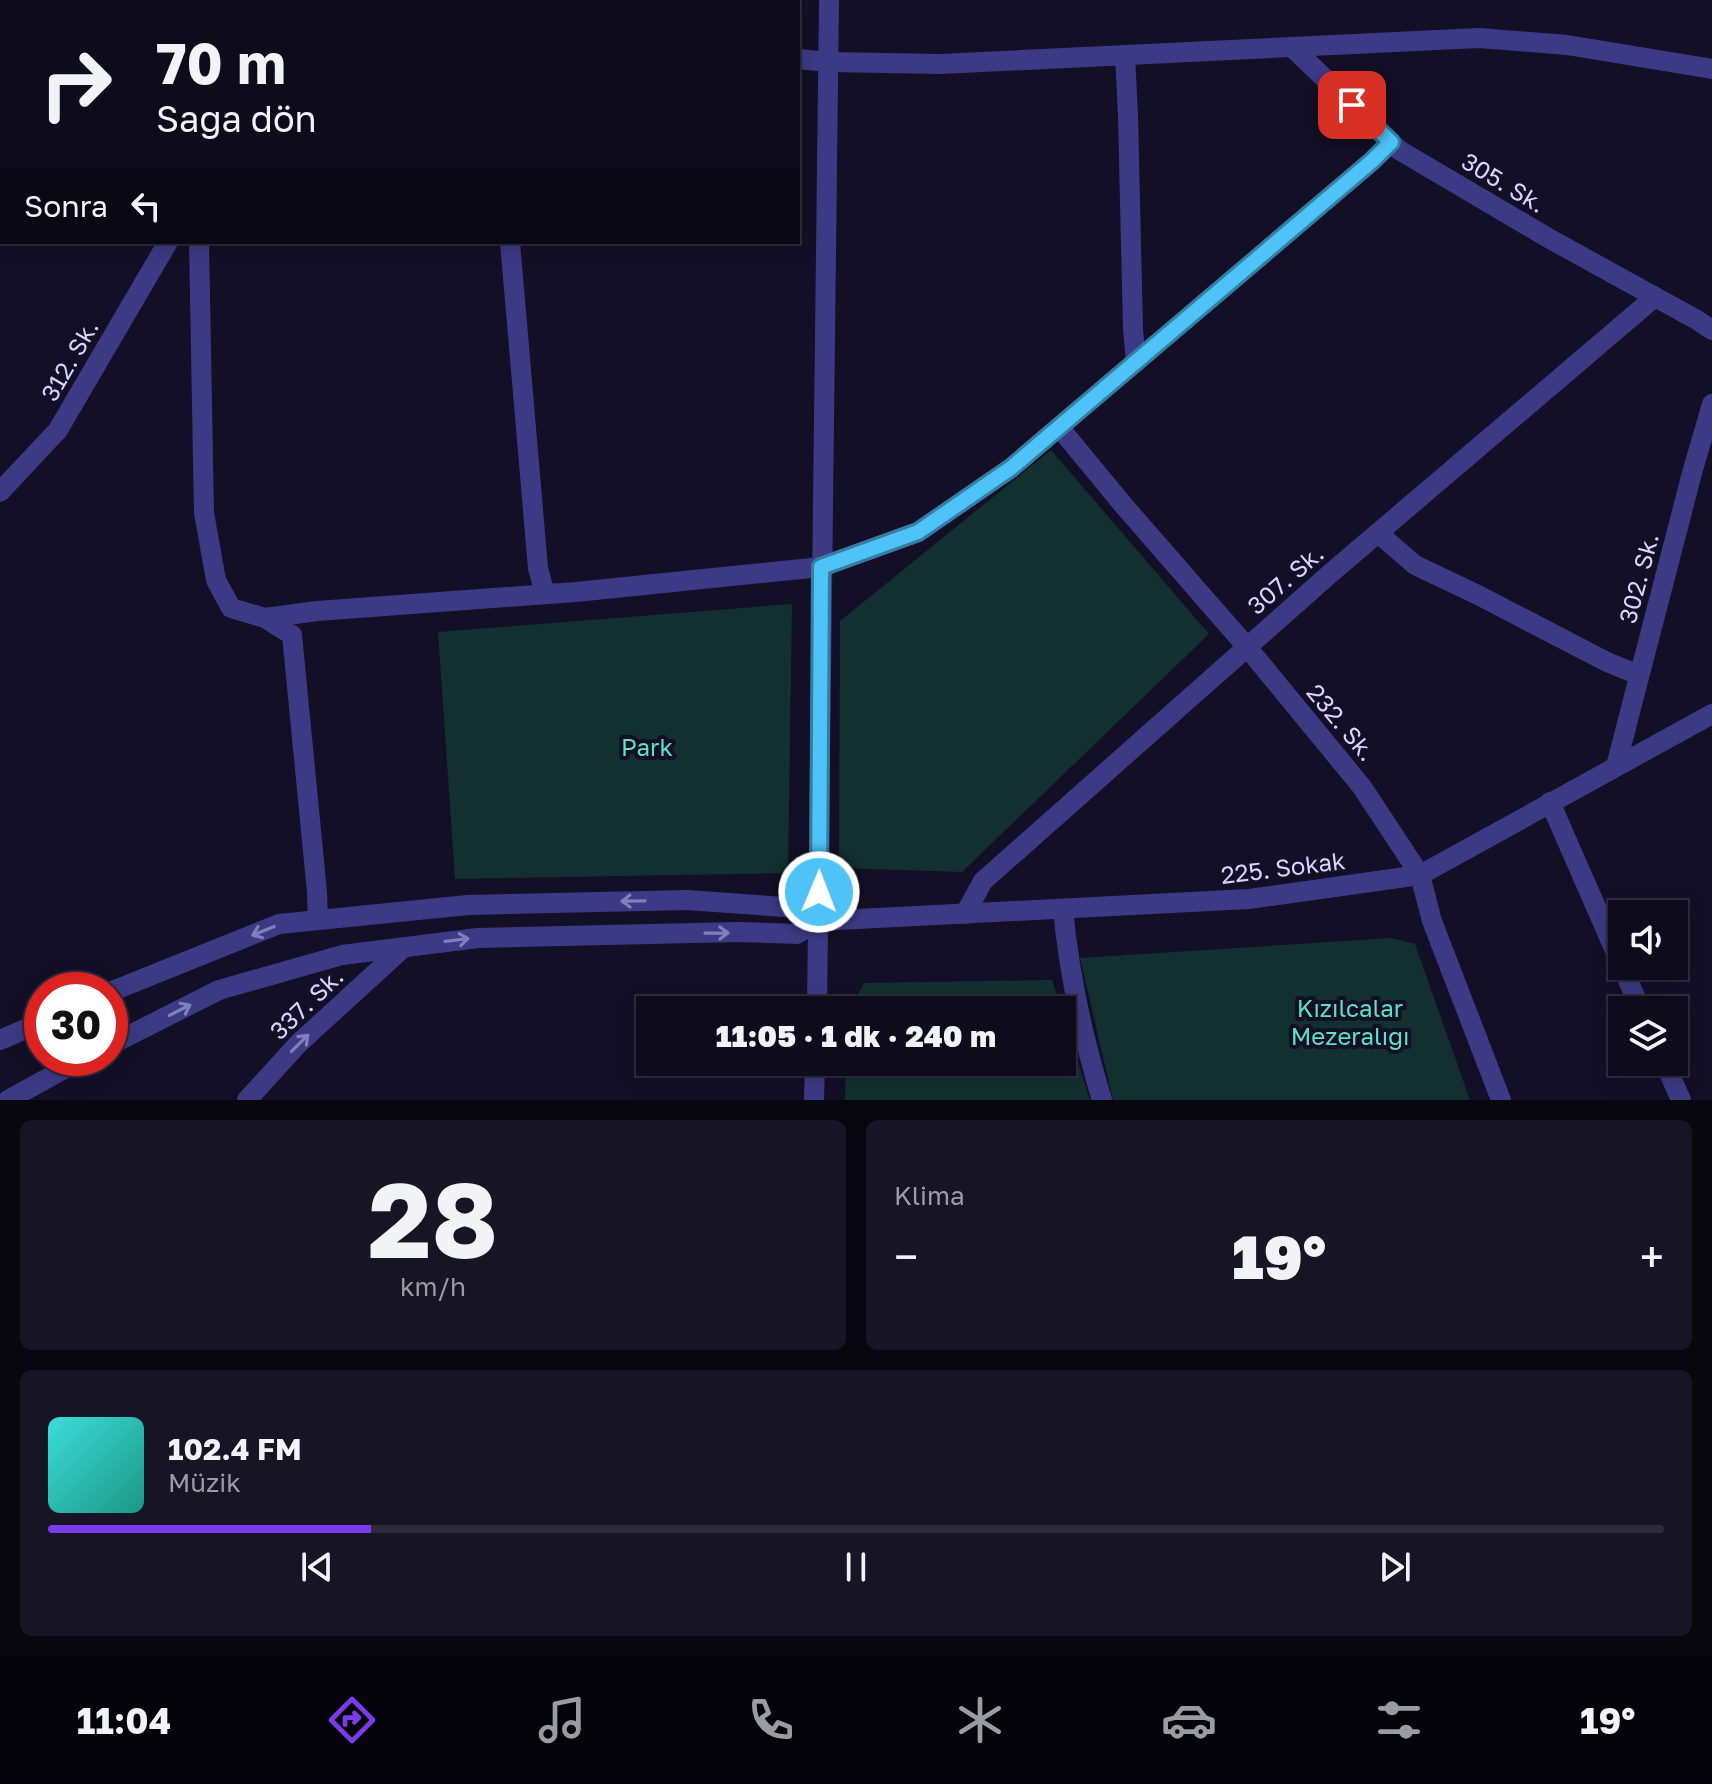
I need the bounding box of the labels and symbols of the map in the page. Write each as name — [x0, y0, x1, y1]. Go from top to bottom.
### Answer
pin — [1318, 71, 1386, 139]
street label: 305. Sk. — [1457, 146, 1551, 218]
street label: 312. Sk. — [34, 314, 104, 406]
street label: 302. Sk. — [1612, 530, 1664, 626]
street label: 307. Sk. — [1241, 538, 1329, 620]
street label: 232. Sk. — [1301, 678, 1383, 766]
park label: Park — [621, 732, 673, 761]
street label: 225. Sokak — [1219, 845, 1347, 889]
position arrow — [777, 850, 861, 934]
one-way arrow — [620, 893, 647, 909]
one-way arrow — [251, 925, 276, 939]
one-way arrow — [703, 925, 730, 940]
one-way arrow — [443, 933, 470, 948]
street label: 337. Sk. — [263, 961, 349, 1045]
speed limit sign: 30 — [24, 972, 128, 1076]
park label: Kızılcalar Mezeralığı — [1291, 993, 1409, 1050]
one-way arrow — [167, 1002, 191, 1017]
one-way arrow — [290, 1034, 309, 1053]

